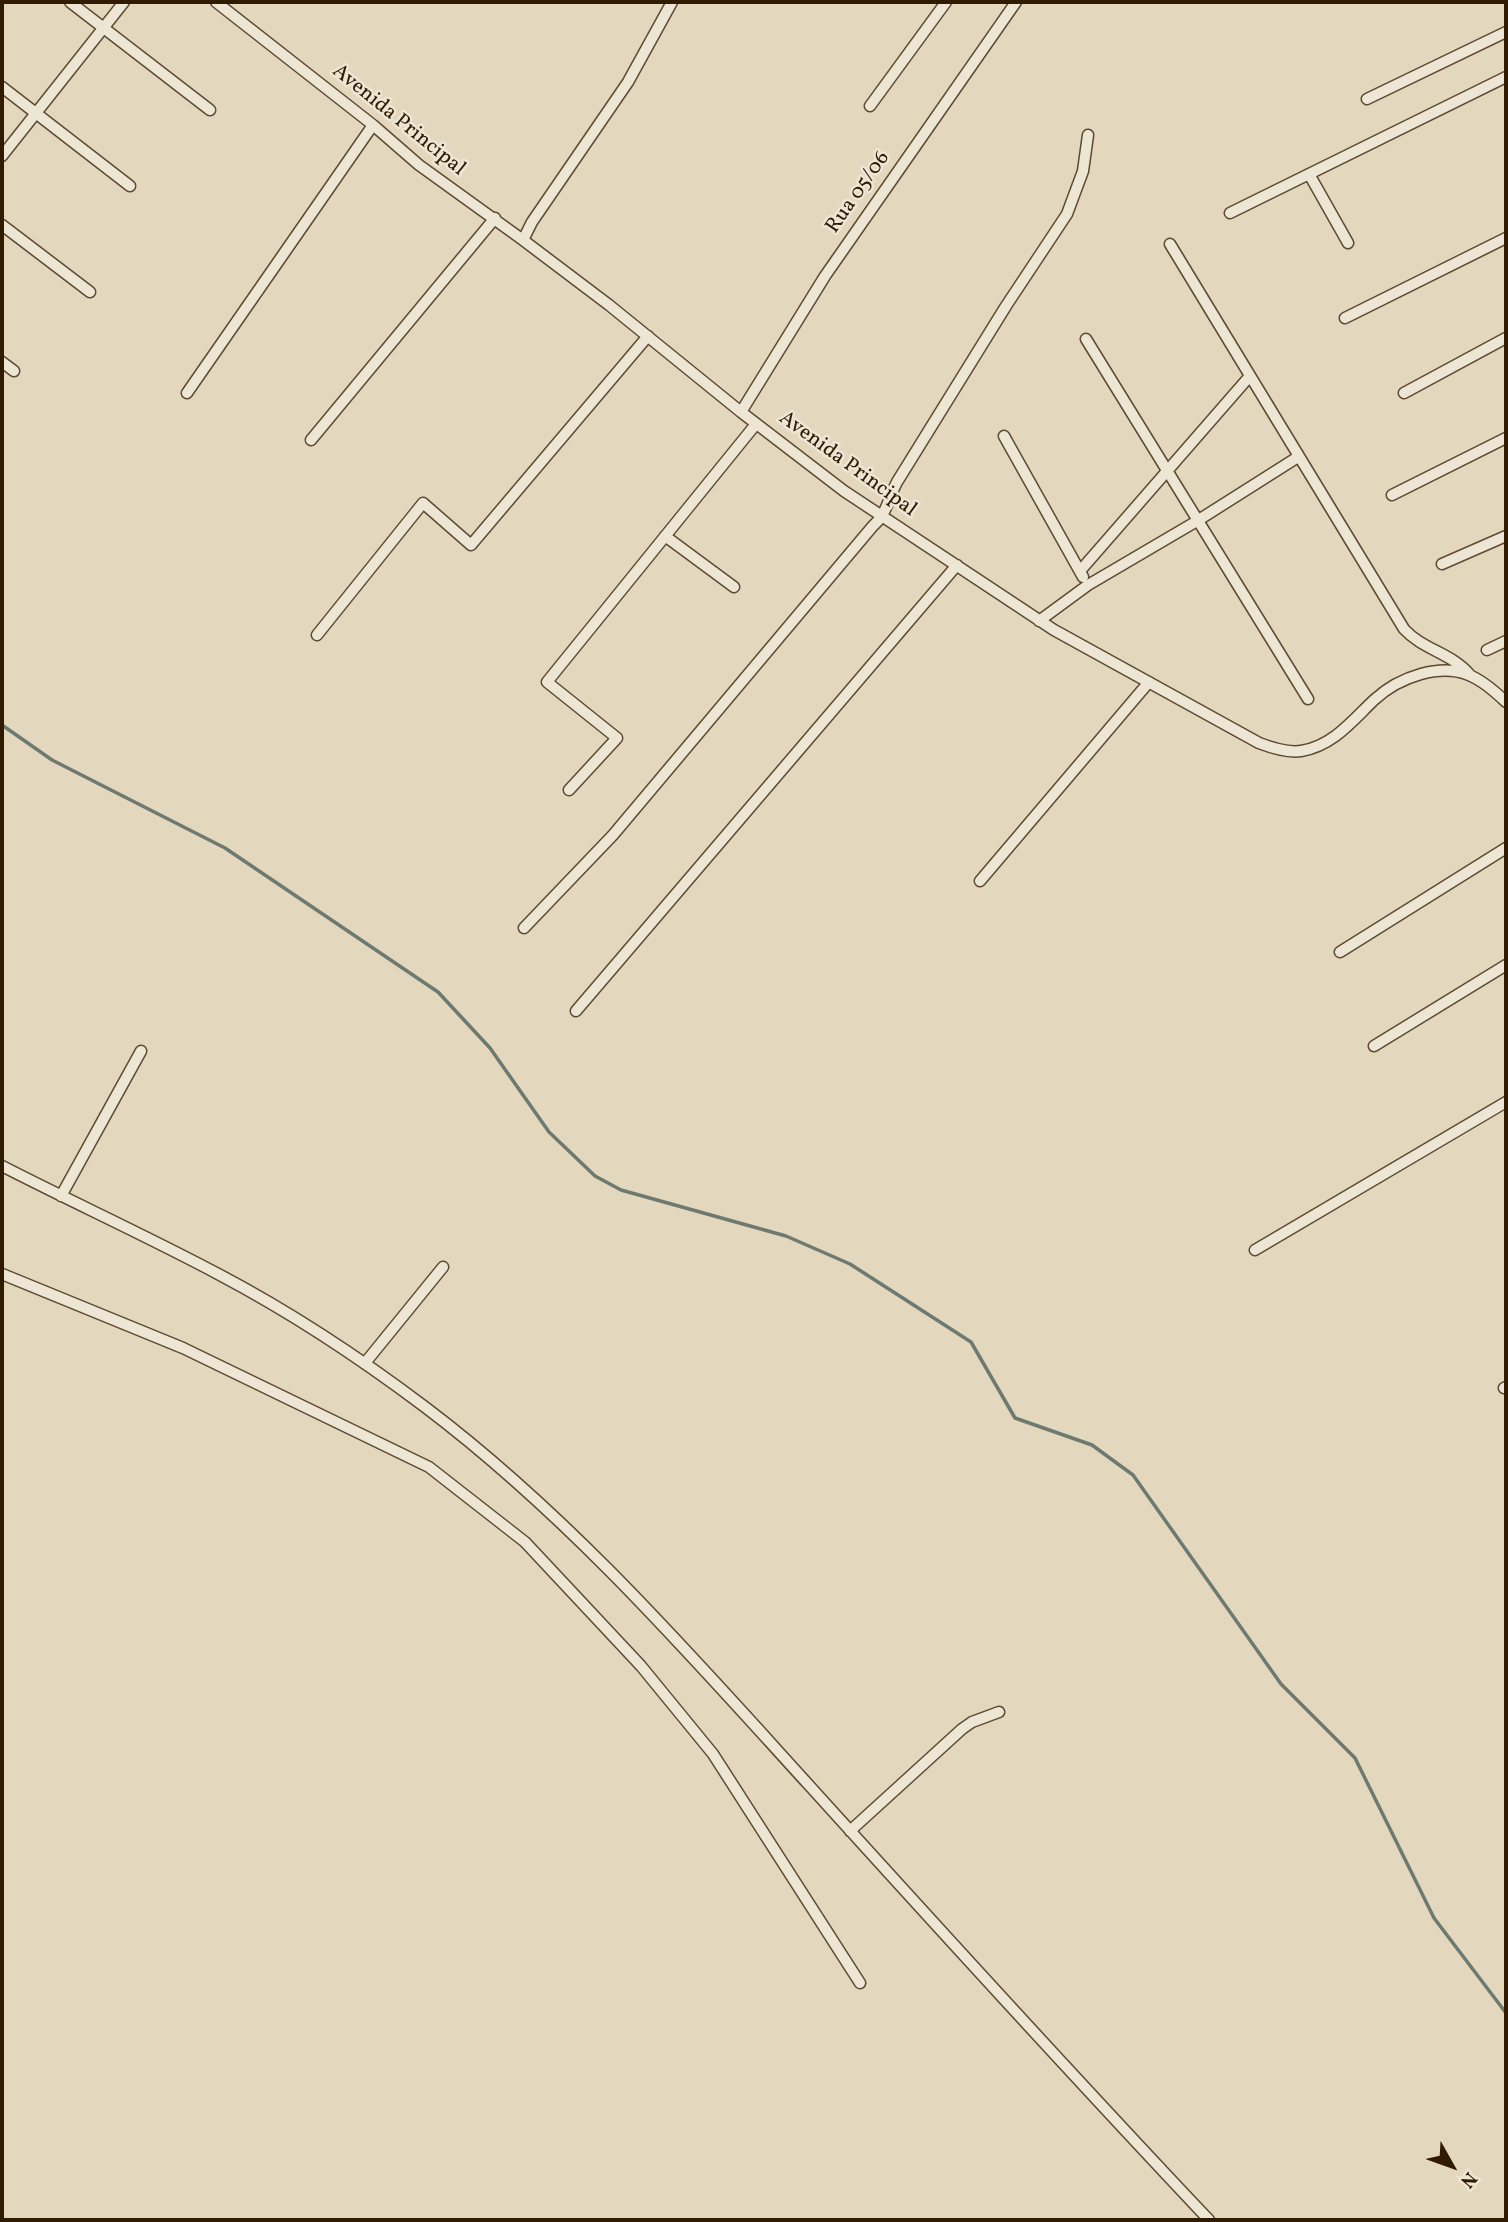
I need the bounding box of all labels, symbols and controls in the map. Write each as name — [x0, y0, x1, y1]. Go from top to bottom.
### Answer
street label: Avenida Principal — [326, 60, 470, 182]
street label: Rua 05/06 — [822, 147, 896, 239]
street label: Avenida Principal — [773, 407, 921, 523]
north arrow — [1417, 2131, 1487, 2201]
text: N — [1454, 2166, 1482, 2193]

